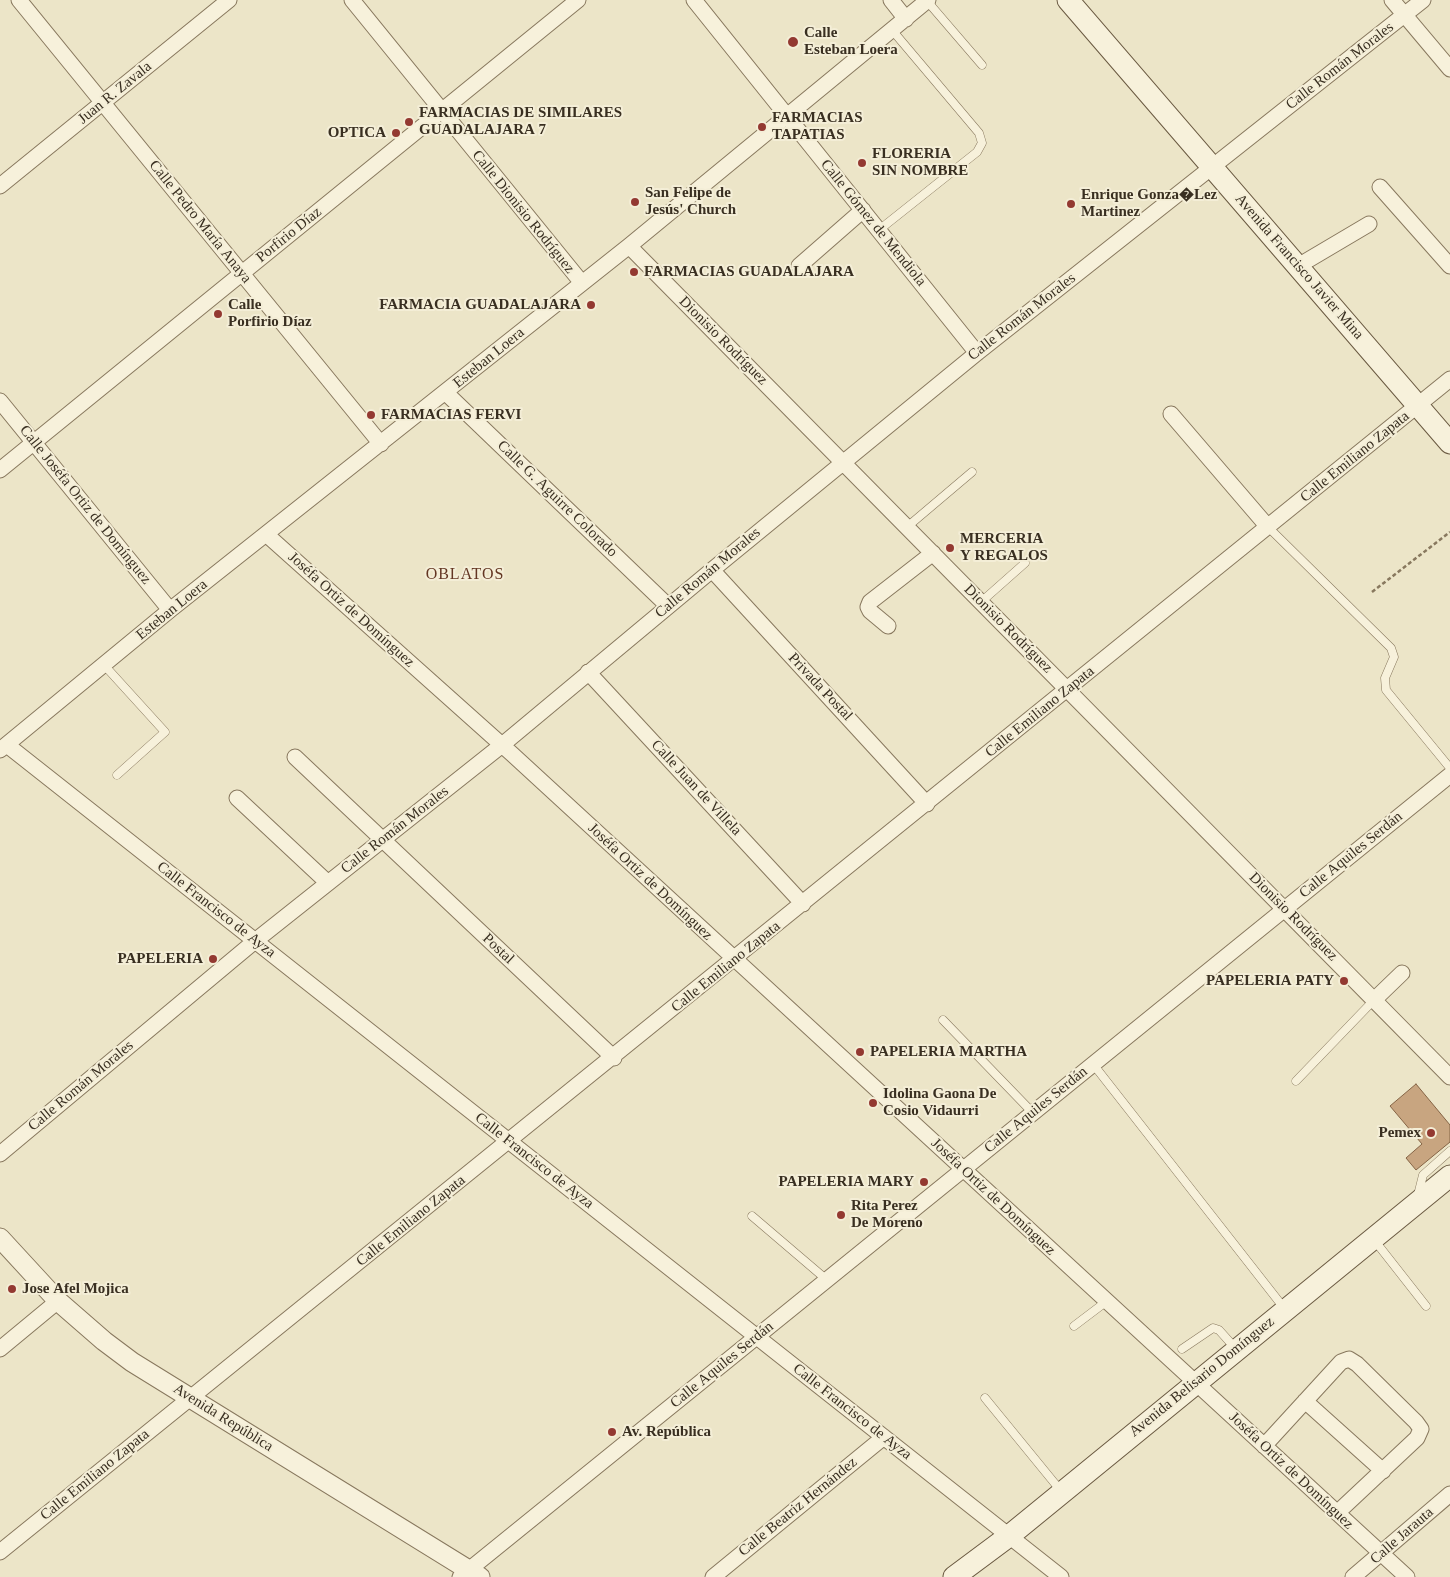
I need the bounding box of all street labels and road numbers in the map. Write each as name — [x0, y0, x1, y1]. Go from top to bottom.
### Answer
street label: Calle Román Morales — [1283, 18, 1397, 114]
street label: Juan R. Zavala — [75, 58, 155, 128]
street label: Calle Dionisio Rodríguez — [468, 147, 578, 277]
street label: Calle Gómez de Mendiola — [816, 156, 930, 290]
street label: Calle Pedro María Anaya — [145, 157, 255, 287]
street label: Avenida Francisco Javier Mina — [1231, 191, 1367, 343]
street label: Porfirio Díaz — [253, 203, 325, 267]
street label: Calle Román Morales — [965, 269, 1079, 365]
street label: Dionisio Rodríguez — [675, 293, 771, 389]
street label: Esteban Loera — [450, 324, 528, 392]
street label: Calle Emiliano Zapata — [1297, 408, 1413, 506]
street label: Calle Joséfa Ortiz de Domínguez — [15, 422, 155, 588]
street label: Calle G. Aguirre Colorado — [493, 437, 621, 561]
street label: Calle Román Morales — [652, 524, 764, 622]
street label: Joséfa Ortiz de Domínguez — [284, 549, 418, 671]
street label: Esteban Loera — [133, 576, 211, 644]
street label: Dionisio Rodríguez — [960, 581, 1056, 677]
street label: Privada Postal — [784, 649, 856, 725]
street label: Calle Emiliano Zapata — [982, 663, 1098, 761]
street label: Calle Juan de Villela — [647, 736, 745, 840]
street label: Calle Román Morales — [338, 782, 452, 878]
street label: Calle Aquiles Serdán — [1296, 808, 1406, 902]
street label: Joséfa Ortiz de Domínguez — [584, 820, 716, 944]
street label: Calle Francisco de Ayza — [153, 858, 279, 962]
street label: Dionisio Rodríguez — [1245, 869, 1341, 965]
street label: Calle Emiliano Zapata — [668, 918, 784, 1016]
street label: Postal — [478, 930, 518, 968]
street label: Calle Román Morales — [25, 1037, 137, 1135]
street label: Calle Aquiles Serdán — [981, 1063, 1091, 1157]
street label: Calle Francisco de Ayza — [471, 1109, 597, 1213]
street label: Joséfa Ortiz de Domínguez — [927, 1135, 1059, 1259]
street label: Calle Emiliano Zapata — [353, 1172, 469, 1270]
street label: Avenida Belisario Domínguez — [1126, 1313, 1278, 1441]
street label: Calle Aquiles Serdán — [667, 1318, 777, 1412]
street label: Calle Francisco de Ayza — [789, 1360, 915, 1464]
street label: Avenida República — [170, 1380, 276, 1456]
street label: Joséfa Ortiz de Domínguez — [1225, 1409, 1357, 1533]
street label: Calle Emiliano Zapata — [37, 1426, 153, 1524]
street label: Calle Beatriz Hernández — [735, 1454, 861, 1560]
street label: Calle Jarauta — [1367, 1504, 1437, 1568]

